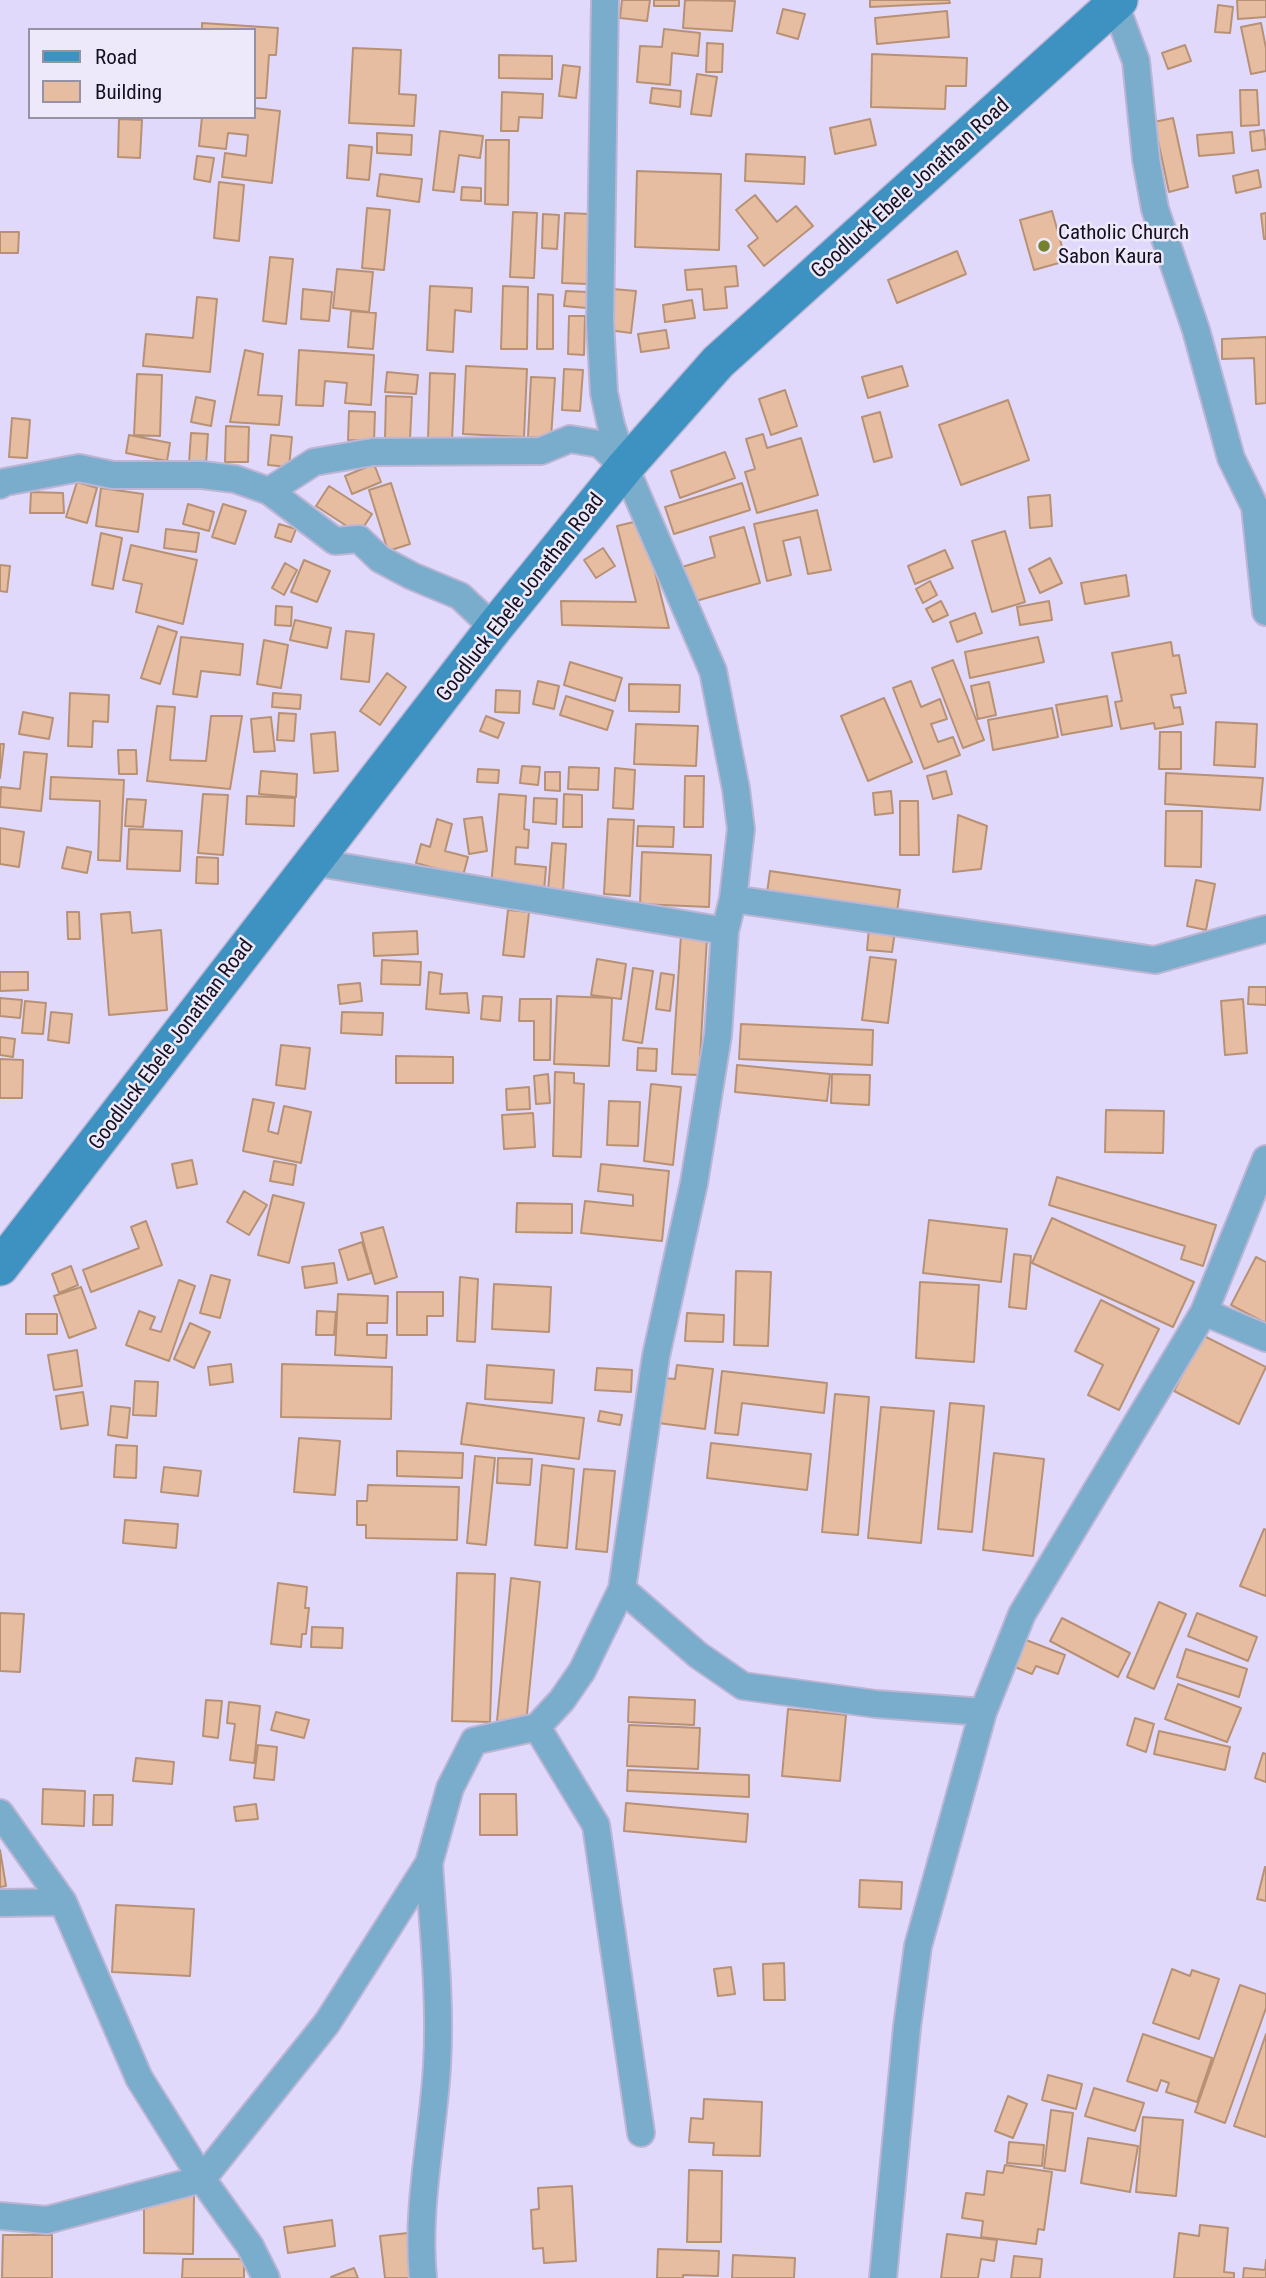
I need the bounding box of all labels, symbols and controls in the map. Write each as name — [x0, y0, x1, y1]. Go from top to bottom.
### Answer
legend — [28, 28, 256, 119]
text: Road — [95, 45, 137, 69]
text: Building — [95, 80, 162, 104]
street label: Goodluck Ebele Jonathan Road — [807, 93, 1015, 285]
place label: Catholic Church Sabon Kaura — [1058, 221, 1189, 271]
marker: Catholic Church Sabon Kaura — [1036, 238, 1052, 254]
street label: Goodluck Ebele Jonathan Road — [432, 489, 610, 707]
street label: Goodluck Ebele Jonathan Road — [84, 935, 260, 1155]

